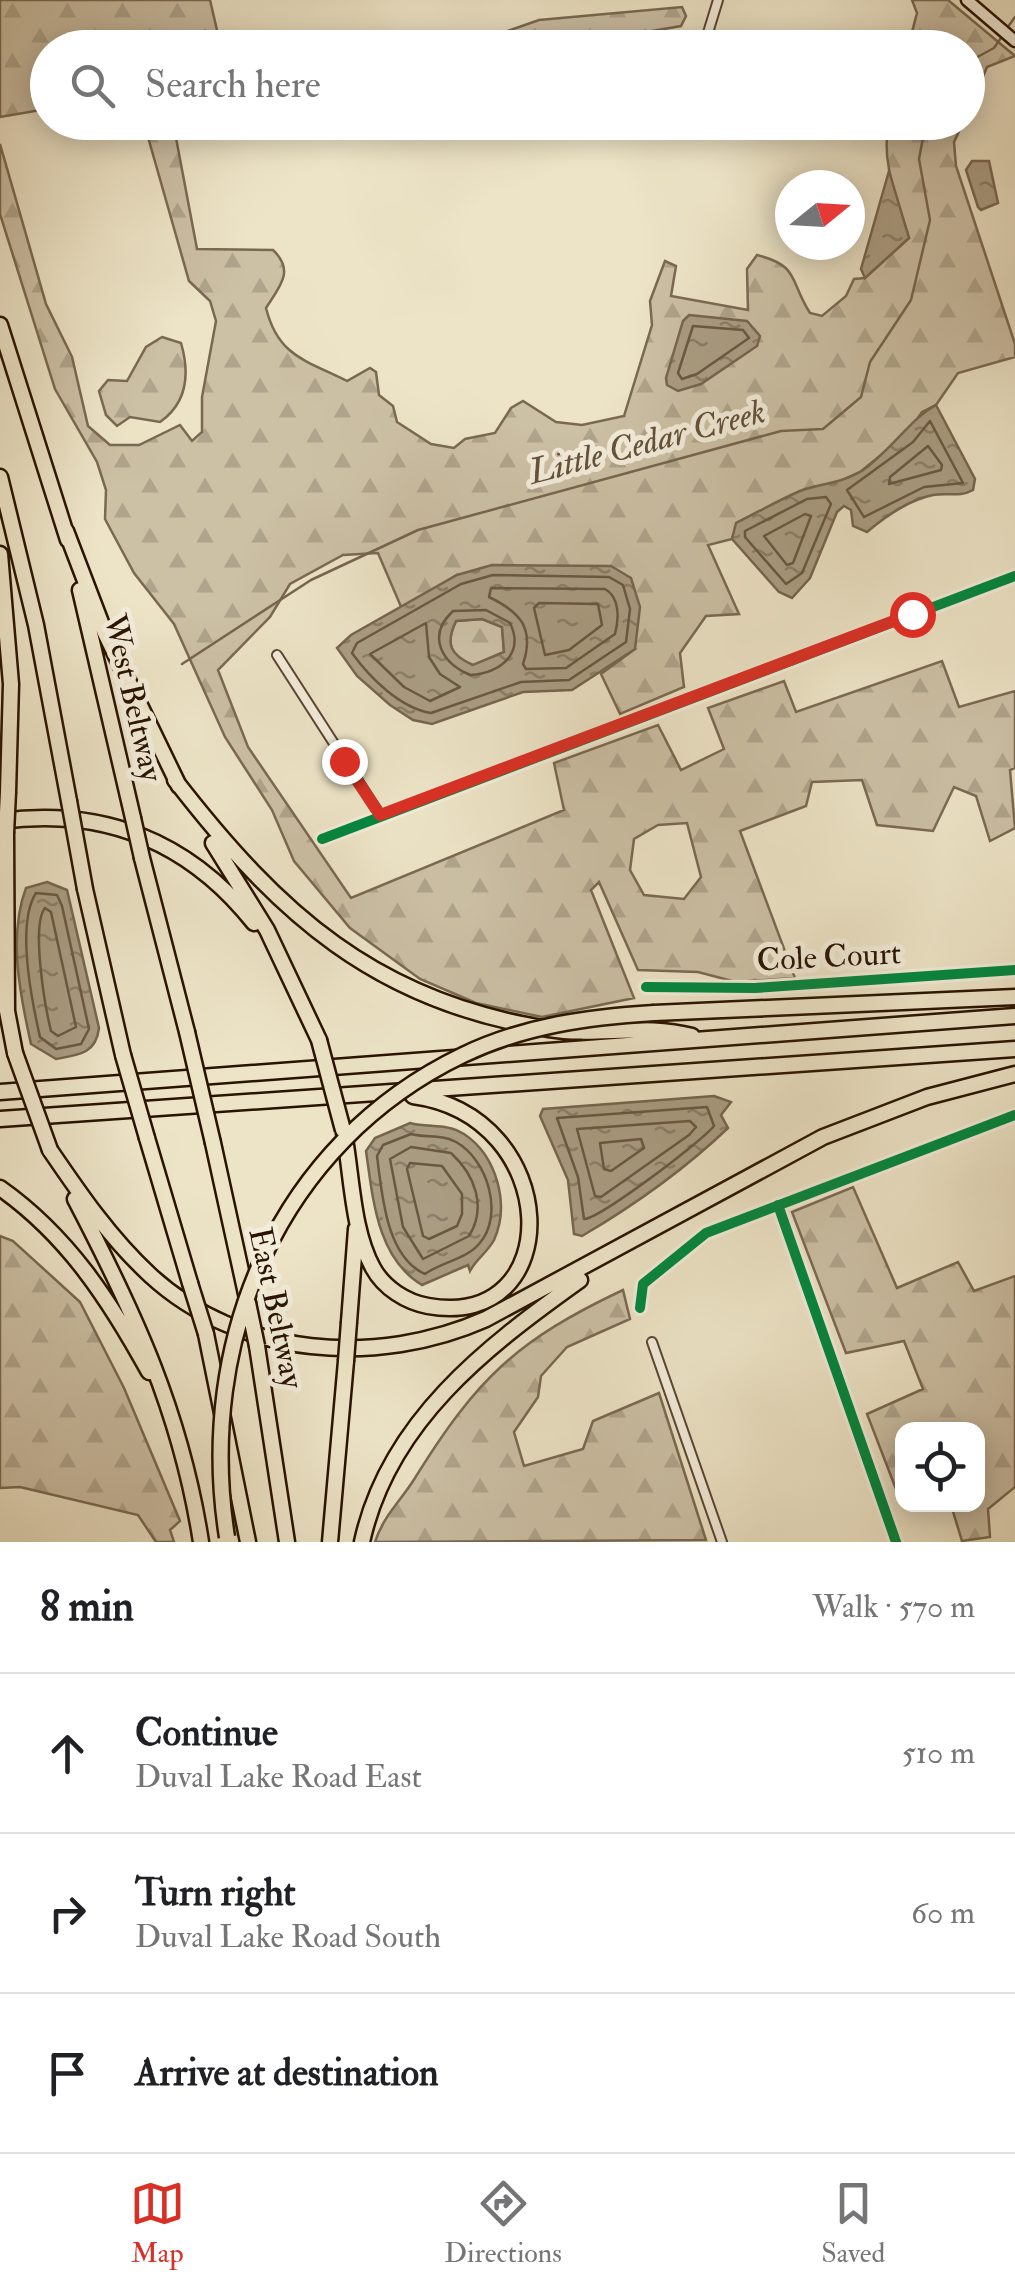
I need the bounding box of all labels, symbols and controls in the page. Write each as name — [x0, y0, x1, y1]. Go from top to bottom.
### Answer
search box — [30, 30, 985, 140]
icon: search — [65, 58, 120, 113]
text: Search here — [145, 61, 321, 109]
north arrow — [775, 170, 865, 260]
water label: Little Cedar Creek — [522, 389, 770, 495]
route start — [890, 592, 936, 638]
street label: West Beltway — [94, 610, 172, 786]
route end — [322, 739, 368, 785]
street label: Cole Court — [756, 933, 902, 981]
street label: East Beltway — [239, 1224, 313, 1393]
map controls — [895, 1422, 985, 1512]
button: locate — [895, 1422, 985, 1512]
text: 8 min — [40, 1581, 134, 1633]
text: Walk · 570 m — [812, 1587, 975, 1627]
text: Continue — [135, 1709, 278, 1757]
icon: ahead — [40, 1726, 95, 1781]
text: 510 m — [902, 1733, 975, 1773]
text: Duval Lake Road East — [135, 1757, 422, 1797]
text: Turn right — [135, 1869, 296, 1917]
icon: right — [40, 1886, 95, 1941]
text: 60 m — [911, 1893, 975, 1933]
text: Duval Lake Road South — [135, 1917, 441, 1957]
icon: arrive — [40, 2046, 95, 2101]
text: Arrive at destination — [135, 2049, 439, 2097]
tab: Map — [130, 2176, 185, 2271]
tab: Directions — [444, 2176, 562, 2271]
tab: Saved — [821, 2176, 885, 2271]

